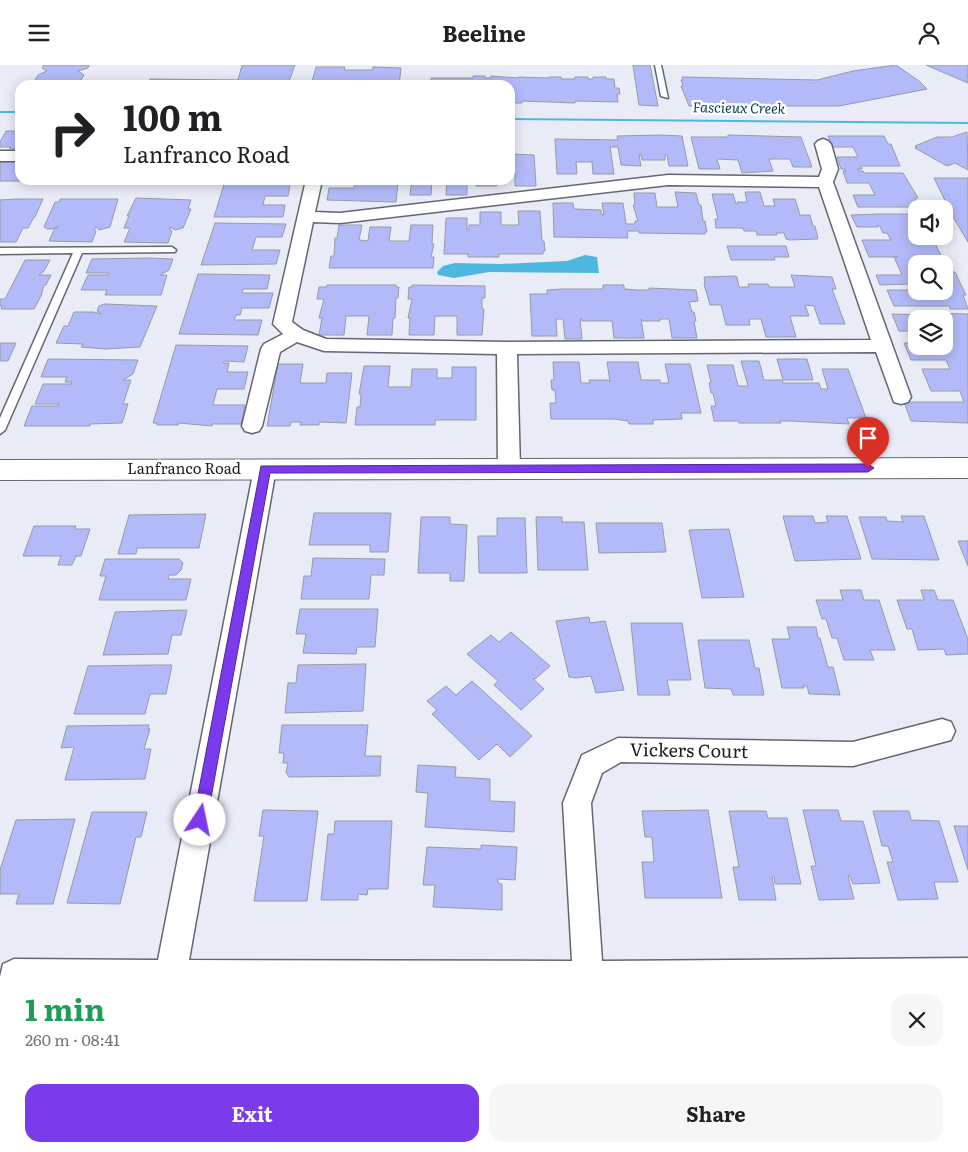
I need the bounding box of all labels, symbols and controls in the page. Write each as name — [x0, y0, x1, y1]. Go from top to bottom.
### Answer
text: Beeline — [442, 16, 526, 49]
icon: menu — [25, 19, 53, 47]
icon: person — [915, 19, 943, 47]
text: 100 m — [123, 90, 223, 142]
water label: Fascieux Creek — [693, 96, 786, 118]
icon: right — [40, 100, 105, 165]
text: Lanfranco Road — [123, 137, 290, 170]
map controls — [908, 200, 953, 355]
button: sound — [908, 200, 953, 245]
button: search — [908, 255, 953, 300]
button: layers — [908, 310, 953, 355]
pin — [847, 417, 889, 468]
icon: arrive — [854, 424, 882, 452]
street label: Lanfranco Road — [127, 456, 241, 479]
street label: Vickers Court — [630, 735, 749, 764]
position arrow — [173, 793, 225, 845]
text: 1 min — [25, 986, 105, 1030]
button: close — [891, 994, 943, 1046]
text: 260 m · 08:41 — [25, 1027, 120, 1051]
button: Exit — [25, 1084, 479, 1142]
button: Share — [489, 1084, 943, 1142]

